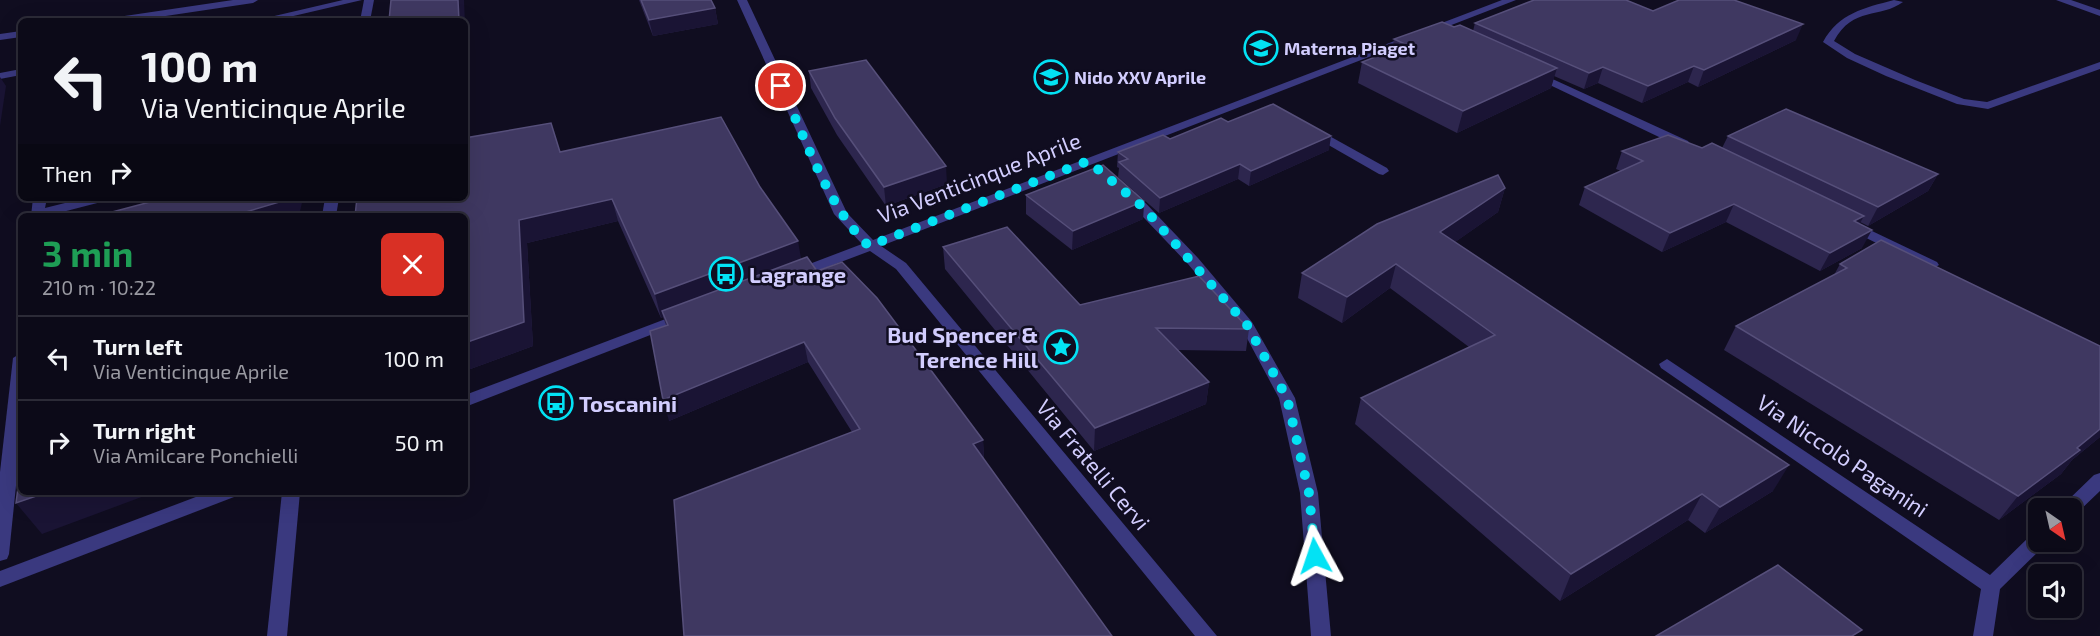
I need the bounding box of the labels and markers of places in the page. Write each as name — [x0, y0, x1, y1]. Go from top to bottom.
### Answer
school or university icon: Materna Piaget — [1243, 30, 1279, 66]
place label: Materna Piaget — [1284, 37, 1416, 59]
school or university icon: Nido XXV Aprile — [1033, 59, 1069, 95]
pin — [755, 60, 806, 111]
place label: Nido XXV Aprile — [1074, 66, 1206, 88]
bus stop icon: Lagrange — [708, 256, 744, 292]
place label: Lagrange — [749, 261, 846, 287]
place label: Bud Spencer & Terence Hill — [887, 321, 1039, 372]
place icon: Bud Spencer & Terence Hill — [1043, 329, 1079, 365]
bus stop icon: Toscanini — [538, 385, 574, 421]
place label: Toscanini — [579, 390, 677, 416]

